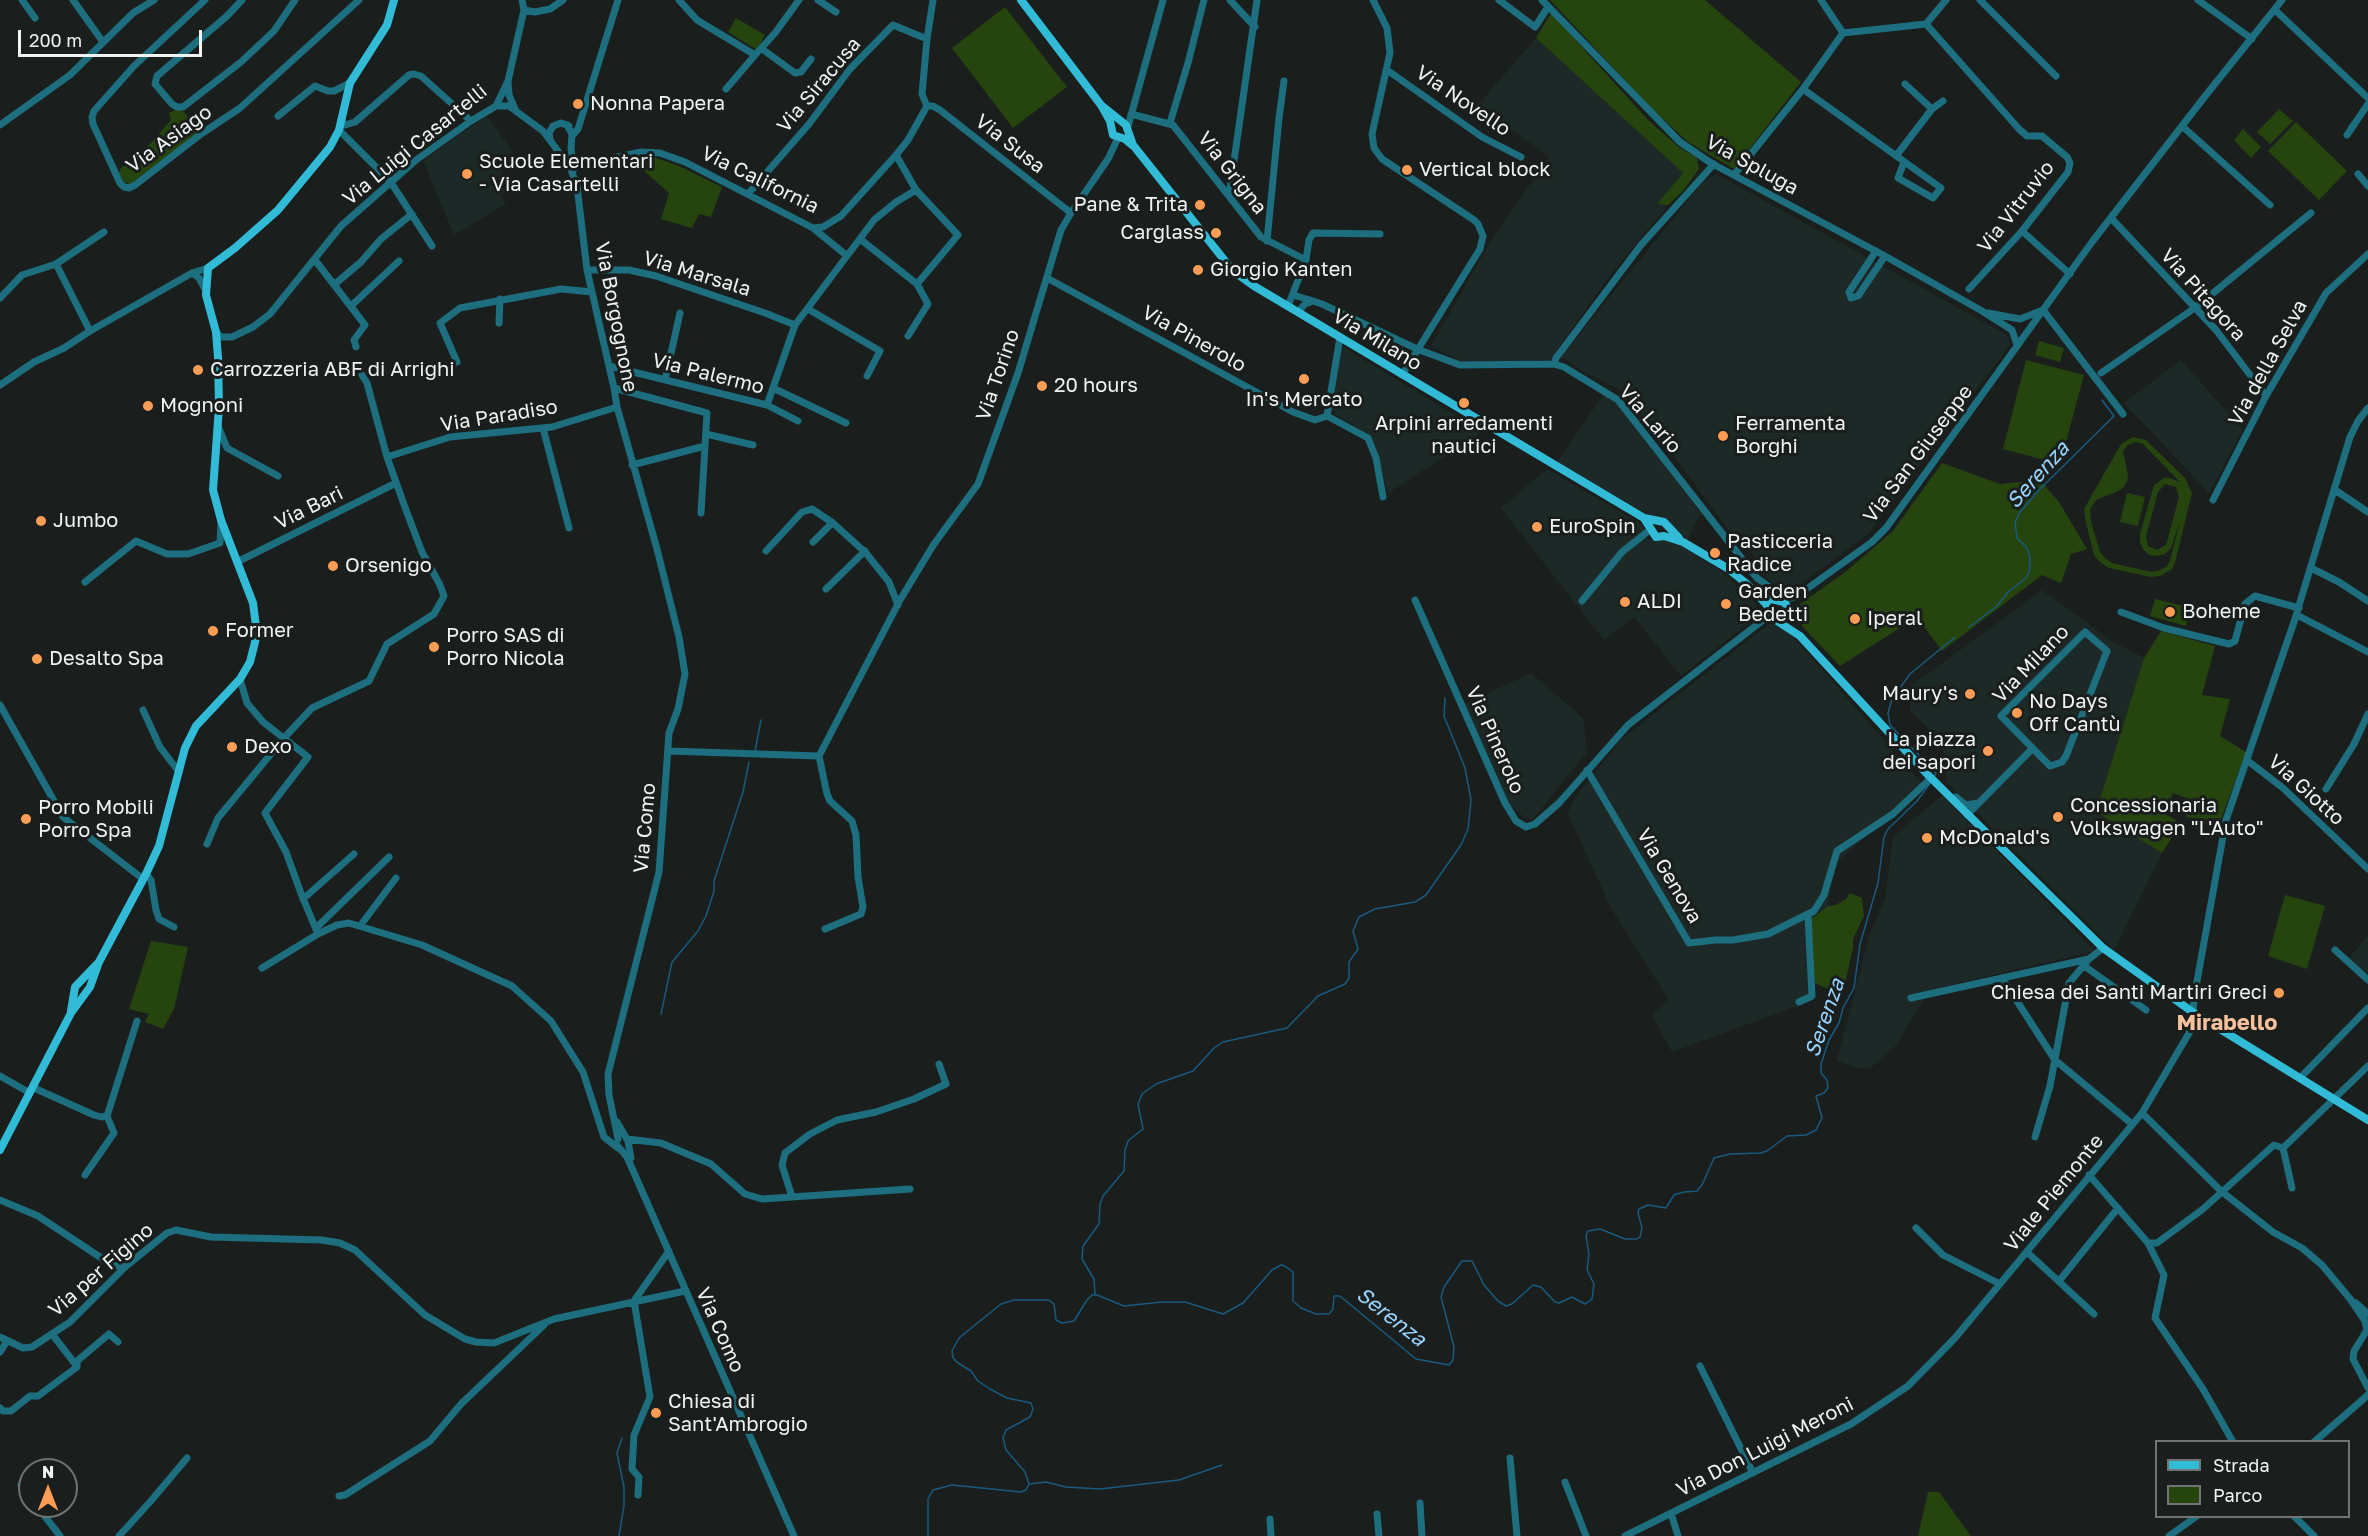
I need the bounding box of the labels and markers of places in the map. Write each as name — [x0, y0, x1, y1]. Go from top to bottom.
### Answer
place label: Nonna Papera — [590, 92, 725, 116]
marker: Nonna Papera — [571, 97, 585, 111]
place label: Scuole Elementari - Via Casartelli — [479, 150, 653, 197]
place label: Vertical block — [1419, 158, 1551, 182]
marker: Vertical block — [1400, 163, 1414, 177]
marker: Scuole Elementari - Via Casartelli — [460, 167, 474, 181]
place label: Pane & Trita — [1073, 193, 1188, 217]
marker: Pane & Trita — [1193, 198, 1207, 212]
place label: Carglass — [1120, 221, 1204, 245]
marker: Carglass — [1209, 226, 1223, 240]
place label: Giorgio Kanten — [1210, 258, 1353, 282]
marker: Giorgio Kanten — [1191, 263, 1205, 277]
place label: Carrozzeria ABF di Arrighi — [210, 358, 455, 382]
marker: Carrozzeria ABF di Arrighi — [191, 363, 205, 377]
marker: In's Mercato — [1297, 372, 1311, 386]
place label: 20 hours — [1054, 374, 1138, 398]
marker: 20 hours — [1035, 379, 1049, 393]
place label: In's Mercato — [1246, 388, 1362, 412]
place label: Mognoni — [160, 394, 243, 418]
marker: Arpini arredamenti nautici — [1457, 396, 1471, 410]
marker: Mognoni — [141, 399, 155, 413]
place label: Arpini arredamenti nautici — [1375, 412, 1553, 459]
place label: Ferramenta Borghi — [1735, 412, 1846, 459]
marker: Ferramenta Borghi — [1716, 429, 1730, 443]
place label: Jumbo — [53, 509, 118, 533]
marker: Jumbo — [34, 514, 48, 528]
place label: EuroSpin — [1549, 515, 1636, 539]
marker: EuroSpin — [1530, 520, 1544, 534]
place label: Pasticceria Radice — [1727, 530, 1833, 577]
marker: Pasticceria Radice — [1708, 546, 1722, 560]
place label: Orsenigo — [345, 554, 432, 578]
marker: Orsenigo — [326, 559, 340, 573]
place label: Garden Bedetti — [1738, 580, 1808, 627]
place label: ALDI — [1637, 590, 1682, 614]
marker: ALDI — [1618, 595, 1632, 609]
marker: Garden Bedetti — [1719, 597, 1733, 611]
place label: Boheme — [2182, 600, 2261, 624]
marker: Boheme — [2163, 605, 2177, 619]
place label: Iperal — [1867, 607, 1922, 631]
marker: Iperal — [1848, 612, 1862, 626]
place label: Former — [225, 619, 294, 643]
marker: Former — [206, 624, 220, 638]
place label: Porro SAS di Porro Nicola — [446, 624, 565, 671]
marker: Porro SAS di Porro Nicola — [427, 640, 441, 654]
place label: Desalto Spa — [49, 647, 164, 671]
marker: Desalto Spa — [30, 652, 44, 666]
place label: Maury's — [1882, 682, 1958, 706]
marker: Maury's — [1963, 687, 1977, 701]
place label: No Days Off Cantù — [2029, 690, 2121, 737]
marker: No Days Off Cantù — [2010, 706, 2024, 720]
place label: La piazza dei sapori — [1882, 728, 1976, 775]
place label: Dexo — [244, 735, 292, 759]
marker: Dexo — [225, 740, 239, 754]
marker: La piazza dei sapori — [1981, 744, 1995, 758]
place label: Concessionaria Volkswagen "L'Auto" — [2070, 794, 2263, 841]
place label: Porro Mobili Porro Spa — [38, 796, 154, 843]
marker: Concessionaria Volkswagen "L'Auto" — [2051, 810, 2065, 824]
marker: Porro Mobili Porro Spa — [19, 812, 33, 826]
place label: McDonald's — [1939, 826, 2050, 850]
marker: McDonald's — [1920, 831, 1934, 845]
place label: Chiesa dei Santi Martiri Greci — [1991, 981, 2267, 1005]
marker: Chiesa dei Santi Martiri Greci — [2272, 986, 2286, 1000]
place label: Chiesa di Sant'Ambrogio — [668, 1390, 808, 1437]
marker: Chiesa di Sant'Ambrogio — [649, 1406, 663, 1420]

